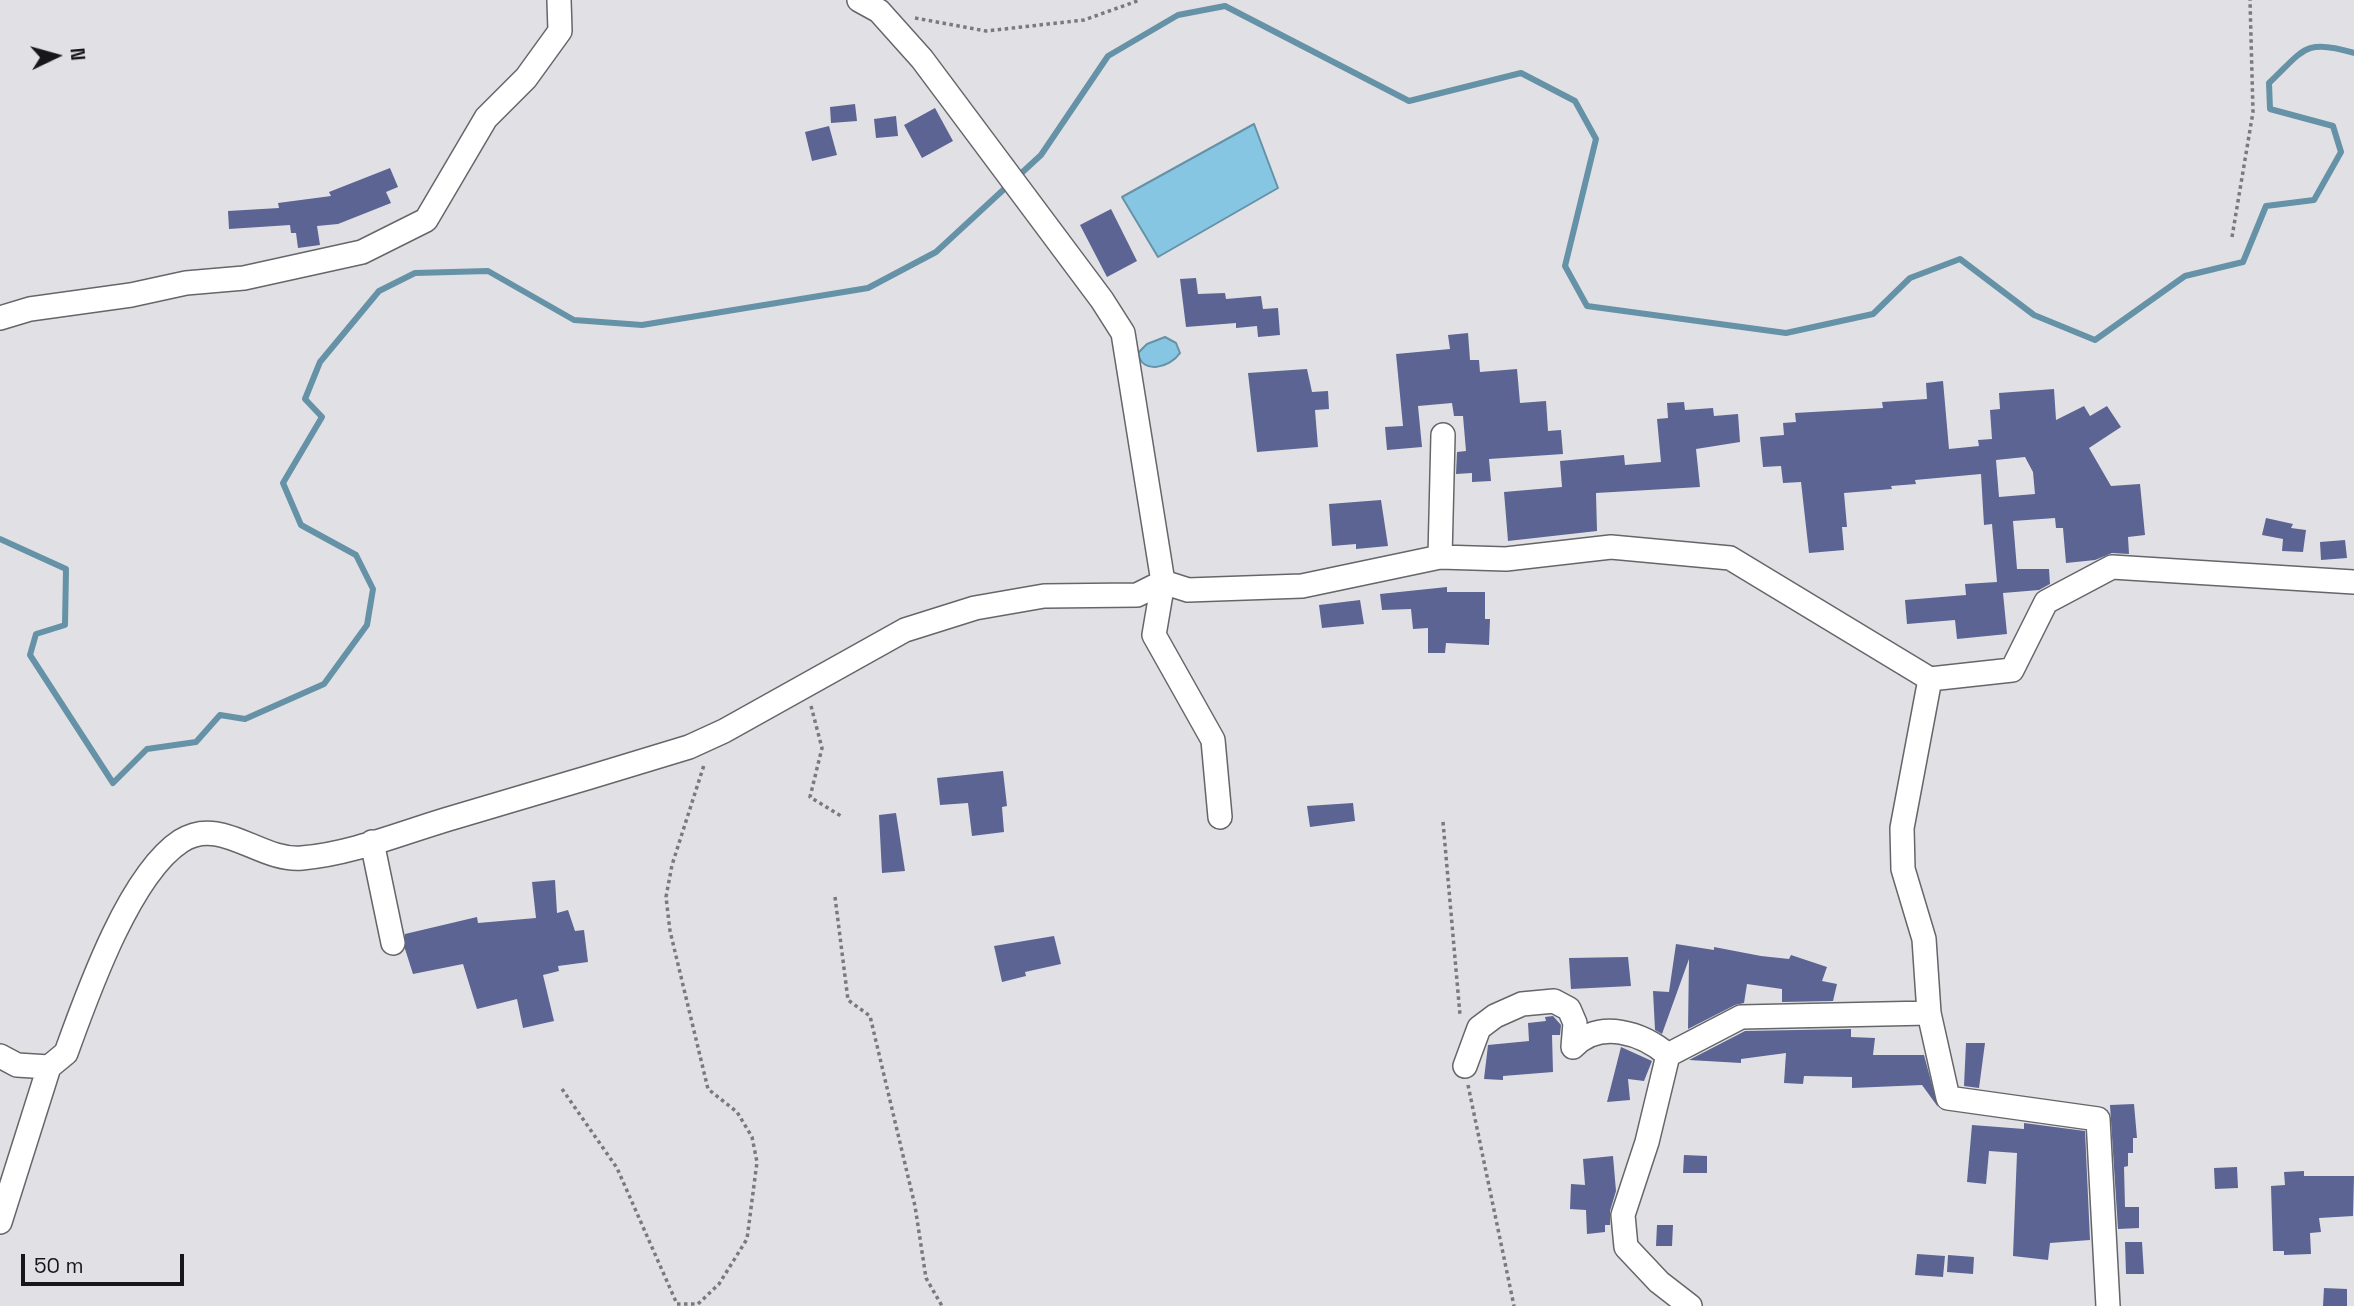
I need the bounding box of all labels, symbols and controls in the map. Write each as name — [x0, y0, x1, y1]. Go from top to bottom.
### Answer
north arrow — [21, 21, 91, 91]
text: N — [64, 47, 90, 62]
scale bar — [24, 1240, 187, 1284]
text: 50 m — [34, 1252, 84, 1279]

